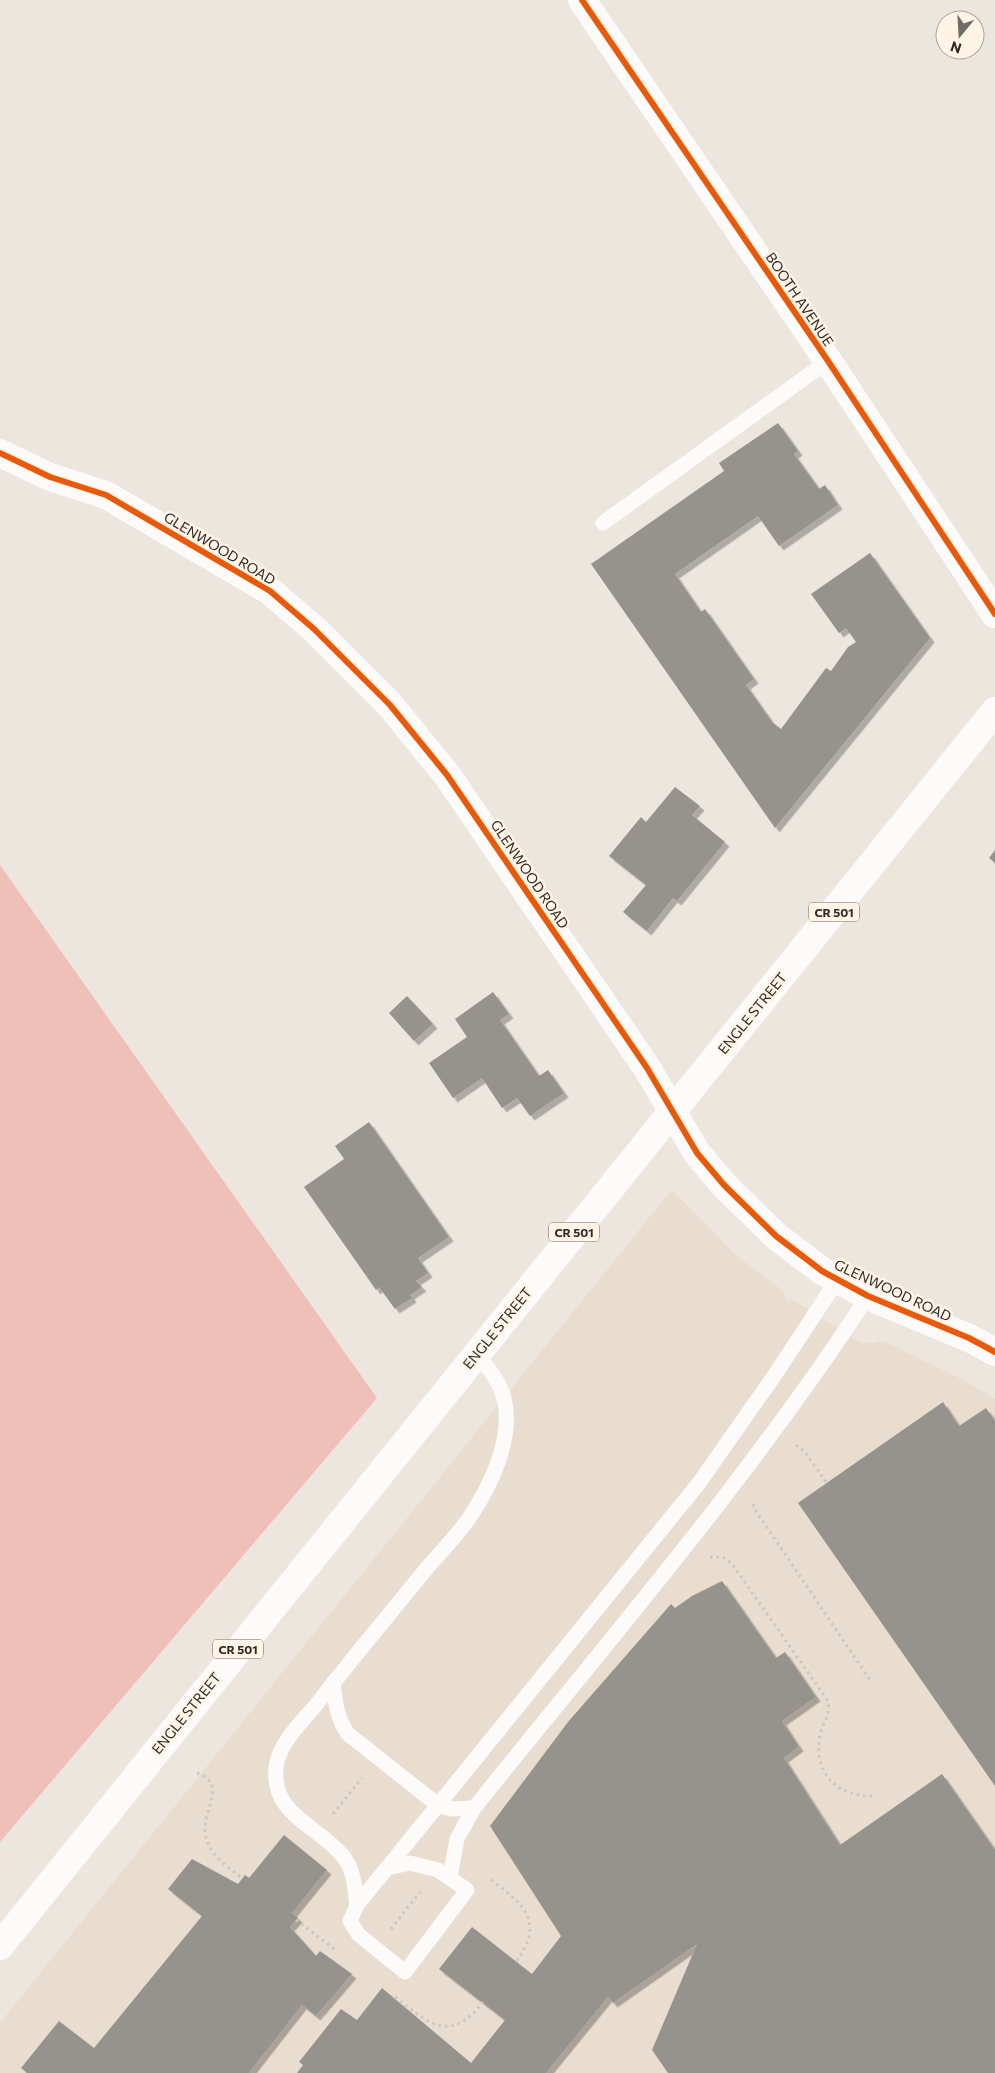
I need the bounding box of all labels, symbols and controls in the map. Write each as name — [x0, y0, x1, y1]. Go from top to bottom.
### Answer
north arrow — [935, 10, 985, 60]
text: N — [948, 38, 963, 58]
street label: BOOTH AVENUE — [762, 249, 838, 349]
street label: GLENWOOD ROAD — [161, 508, 279, 588]
street label: GLENWOOD ROAD — [487, 817, 573, 931]
road number: CR 501 — [809, 902, 859, 922]
street label: ENGLE STREET — [714, 969, 790, 1057]
road number: CR 501 — [549, 1222, 599, 1242]
street label: GLENWOOD ROAD — [832, 1255, 954, 1325]
street label: ENGLE STREET — [459, 1284, 535, 1372]
road number: CR 501 — [213, 1640, 263, 1658]
street label: ENGLE STREET — [148, 1669, 224, 1757]

